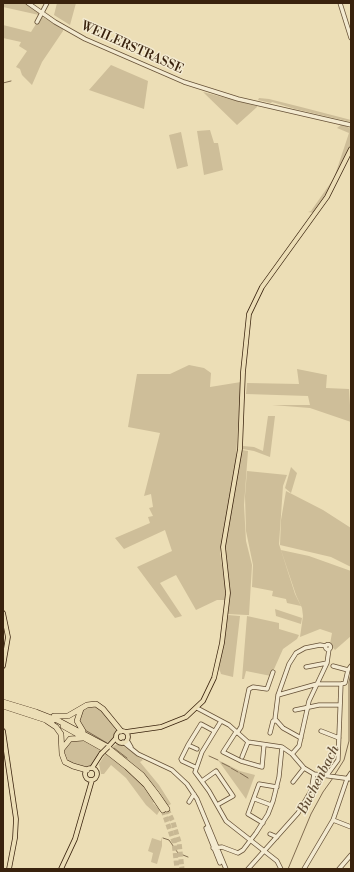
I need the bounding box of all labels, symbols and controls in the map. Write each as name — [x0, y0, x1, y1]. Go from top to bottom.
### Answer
street label: WEILERSTRASSE — [78, 18, 186, 78]
water label: Buchenbach — [294, 743, 344, 817]

